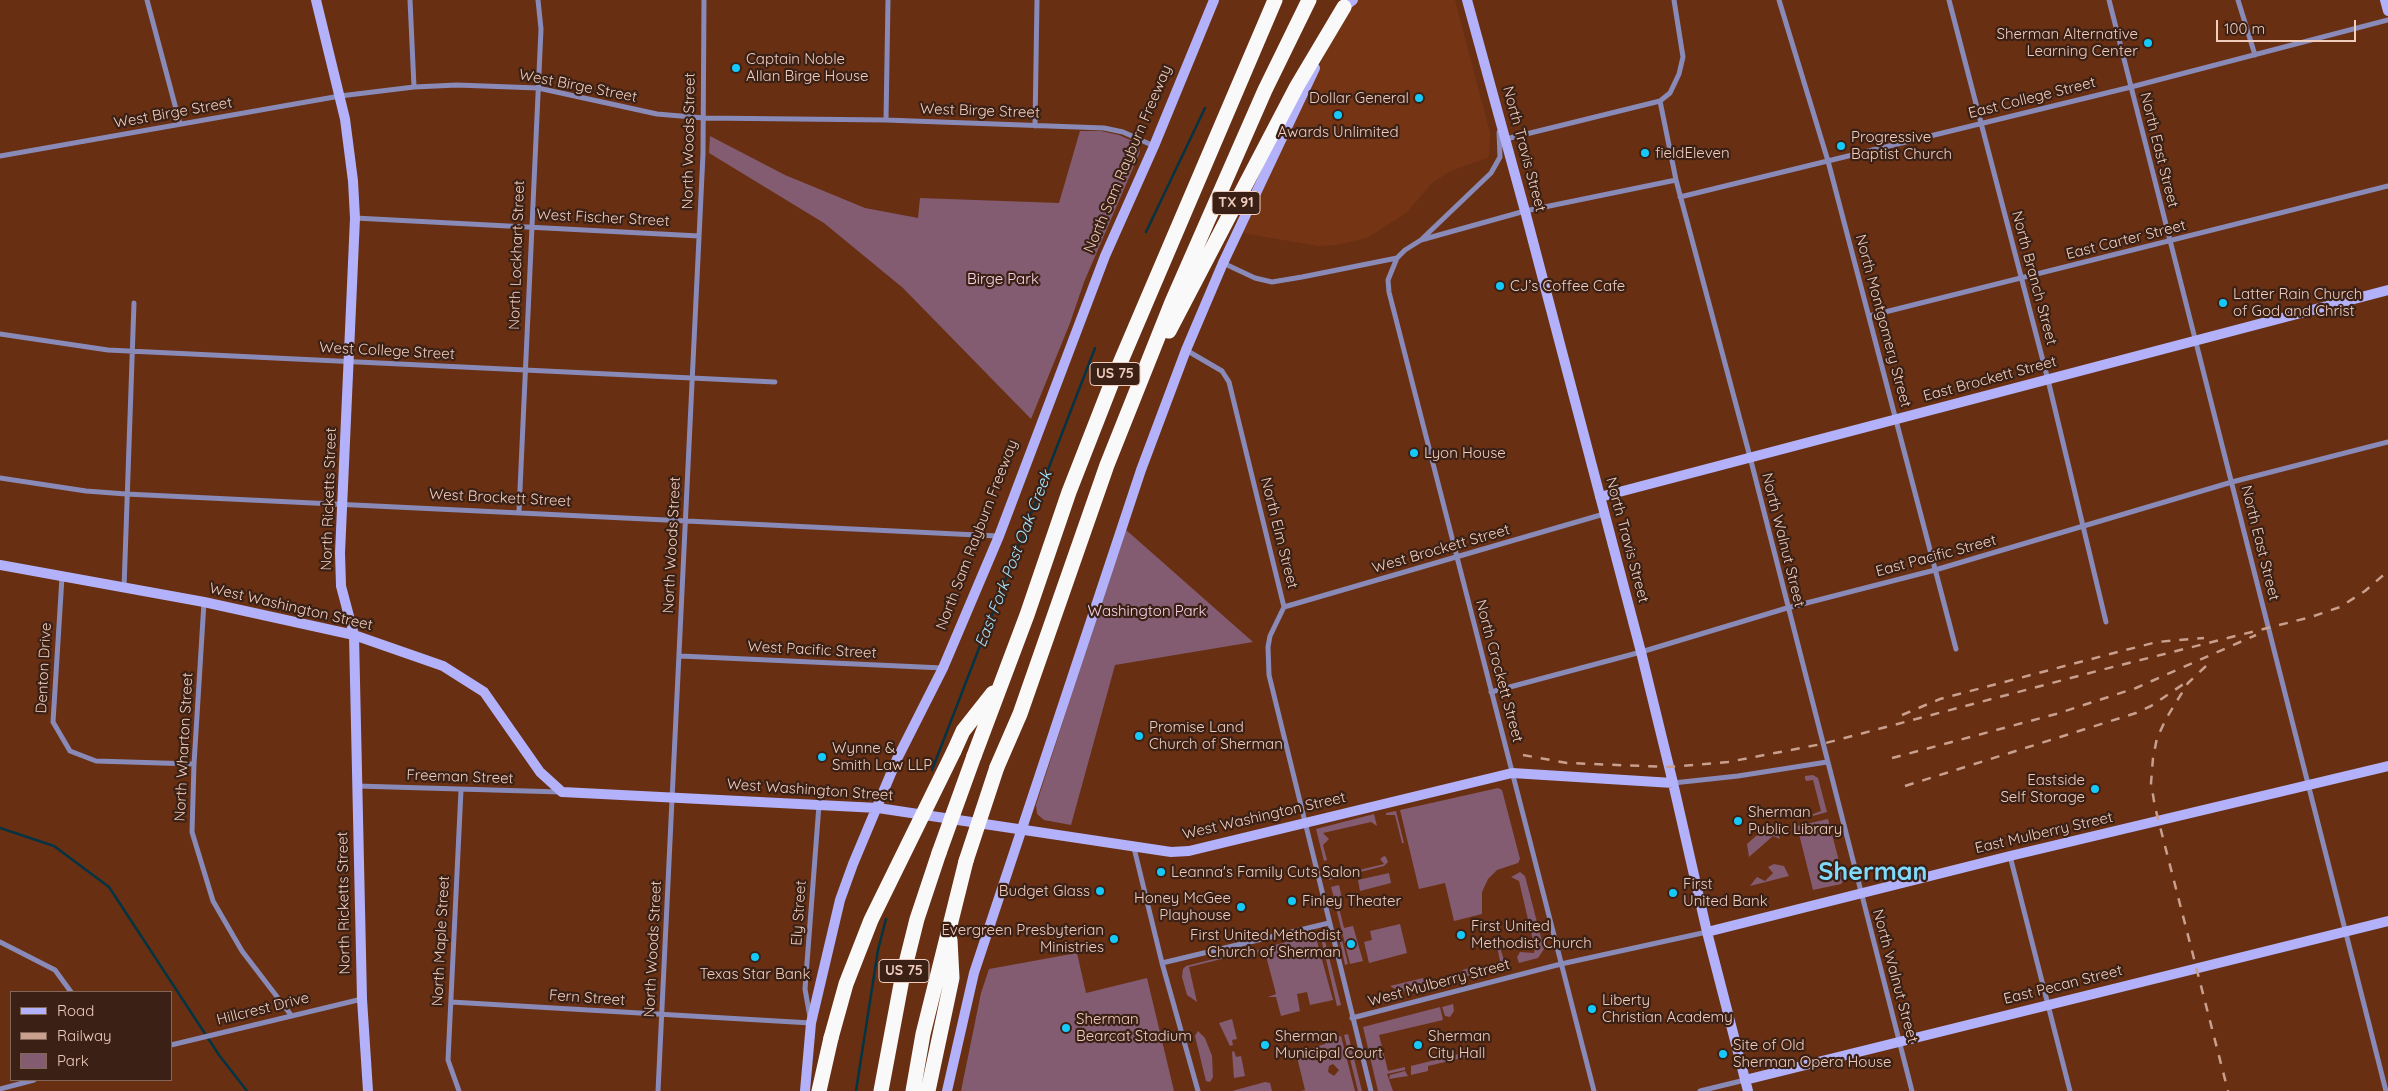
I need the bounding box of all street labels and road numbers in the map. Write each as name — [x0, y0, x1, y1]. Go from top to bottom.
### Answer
street label: North Sam Rayburn Freeway — [1080, 62, 1176, 256]
street label: West Birge Street — [517, 66, 639, 106]
street label: North Woods Street — [679, 72, 699, 210]
street label: East College Street — [1967, 73, 2097, 123]
street label: North Travis Street — [1499, 84, 1549, 214]
street label: North East Street — [2136, 90, 2182, 210]
street label: West Birge Street — [112, 94, 234, 132]
street label: West Birge Street — [920, 100, 1040, 122]
street label: North Lockhart Street — [505, 180, 529, 330]
road number: TX 91 — [1212, 192, 1260, 214]
street label: West Fischer Street — [536, 206, 670, 230]
street label: North Branch Street — [2007, 209, 2061, 347]
street label: East Carter Street — [2064, 216, 2188, 264]
street label: North Montgomery Street — [1851, 233, 1915, 409]
street label: West College Street — [319, 338, 455, 364]
street label: East Brockett Street — [1921, 353, 2059, 405]
road number: US 75 — [1090, 362, 1140, 386]
street label: North Ricketts Street — [318, 427, 340, 571]
street label: North Sam Rayburn Freeway — [932, 437, 1022, 633]
street label: North Walnut Street — [1758, 471, 1808, 609]
street label: North Elm Street — [1256, 475, 1302, 591]
street label: North Travis Street — [1602, 475, 1652, 605]
street label: North Woods Street — [659, 476, 685, 614]
street label: North East Street — [2237, 483, 2283, 603]
street label: West Brockett Street — [428, 485, 572, 511]
street label: West Brockett Street — [1370, 521, 1512, 577]
street label: East Pacific Street — [1874, 531, 1998, 581]
street label: West Washington Street — [208, 579, 374, 635]
street label: North Crockett Street — [1471, 598, 1527, 744]
street label: Denton Drive — [33, 622, 55, 714]
street label: West Pacific Street — [747, 638, 877, 662]
street label: North Wharton Street — [171, 672, 197, 822]
street label: Freeman Street — [406, 766, 514, 788]
street label: West Washington Street — [726, 775, 894, 805]
street label: West Washington Street — [1181, 788, 1347, 844]
street label: East Mulberry Street — [1973, 808, 2115, 858]
street label: North Ricketts Street — [334, 831, 354, 975]
street label: North Maple Street — [429, 875, 453, 1007]
street label: North Woods Street — [640, 880, 666, 1018]
street label: Ely Street — [788, 880, 810, 946]
street label: North Walnut Street — [1868, 907, 1922, 1045]
street label: West Mulberry Street — [1366, 955, 1512, 1011]
road number: US 75 — [879, 959, 929, 982]
street label: East Pecan Street — [2002, 962, 2124, 1008]
street label: Fern Street — [548, 986, 626, 1010]
street label: Hillcrest Drive — [215, 989, 311, 1029]

